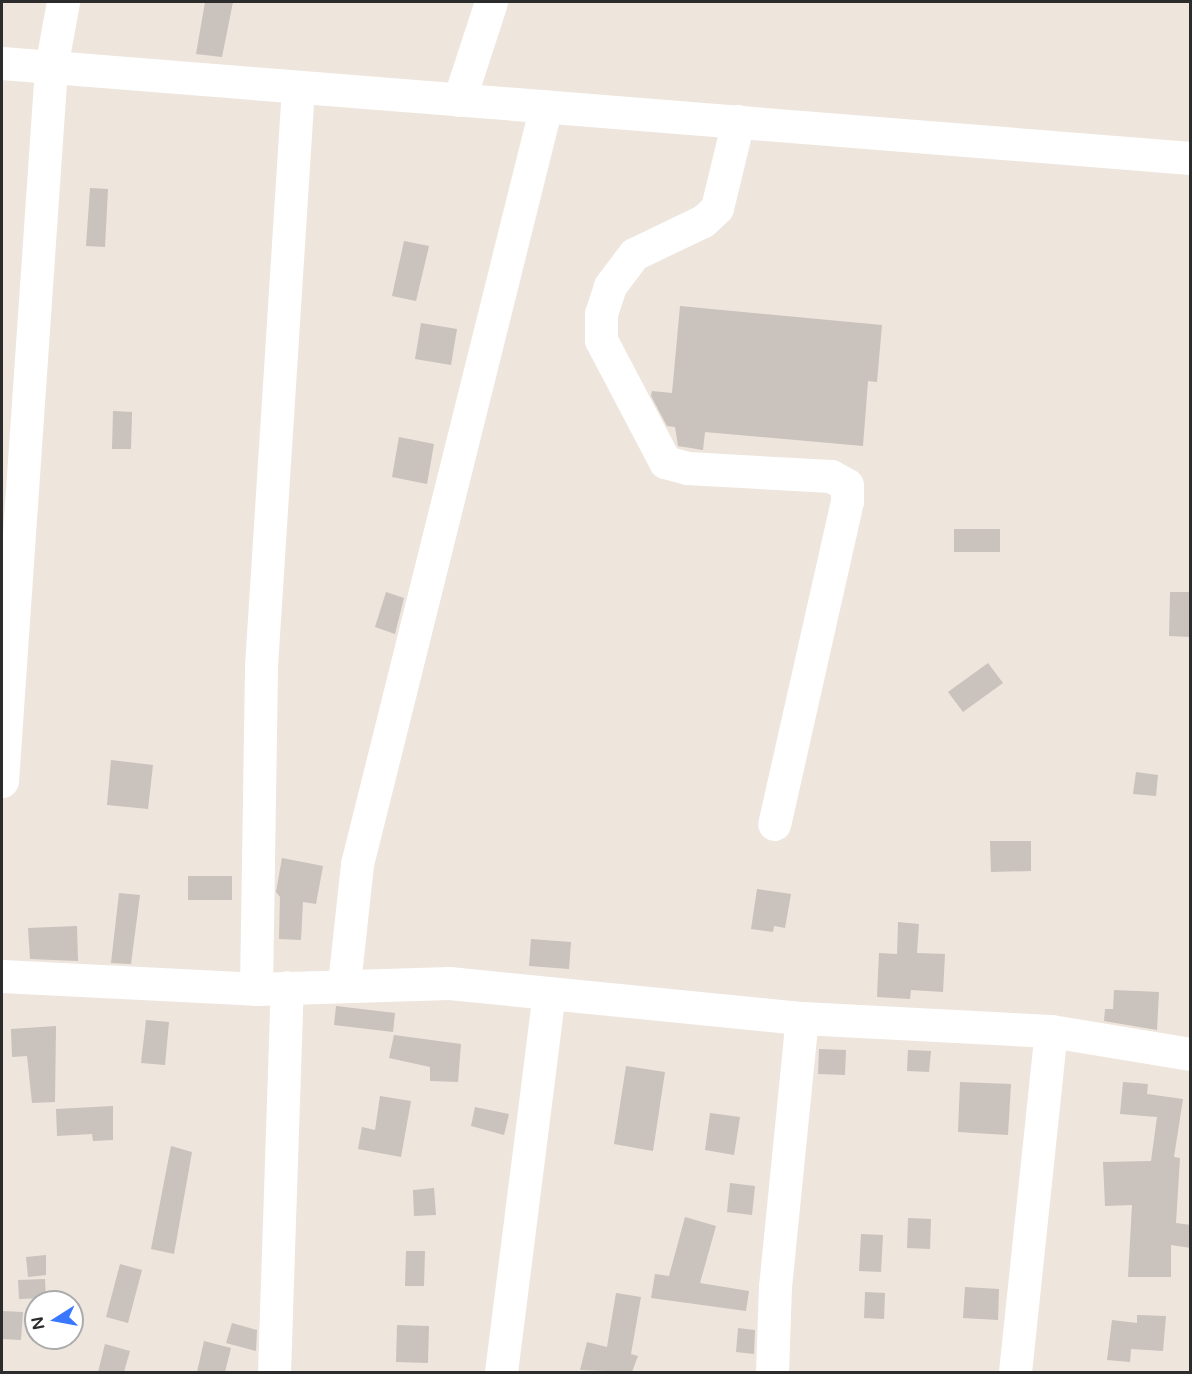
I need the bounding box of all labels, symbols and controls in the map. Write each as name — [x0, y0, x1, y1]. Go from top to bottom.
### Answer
north arrow — [24, 1290, 84, 1350]
text: N — [27, 1315, 49, 1331]

